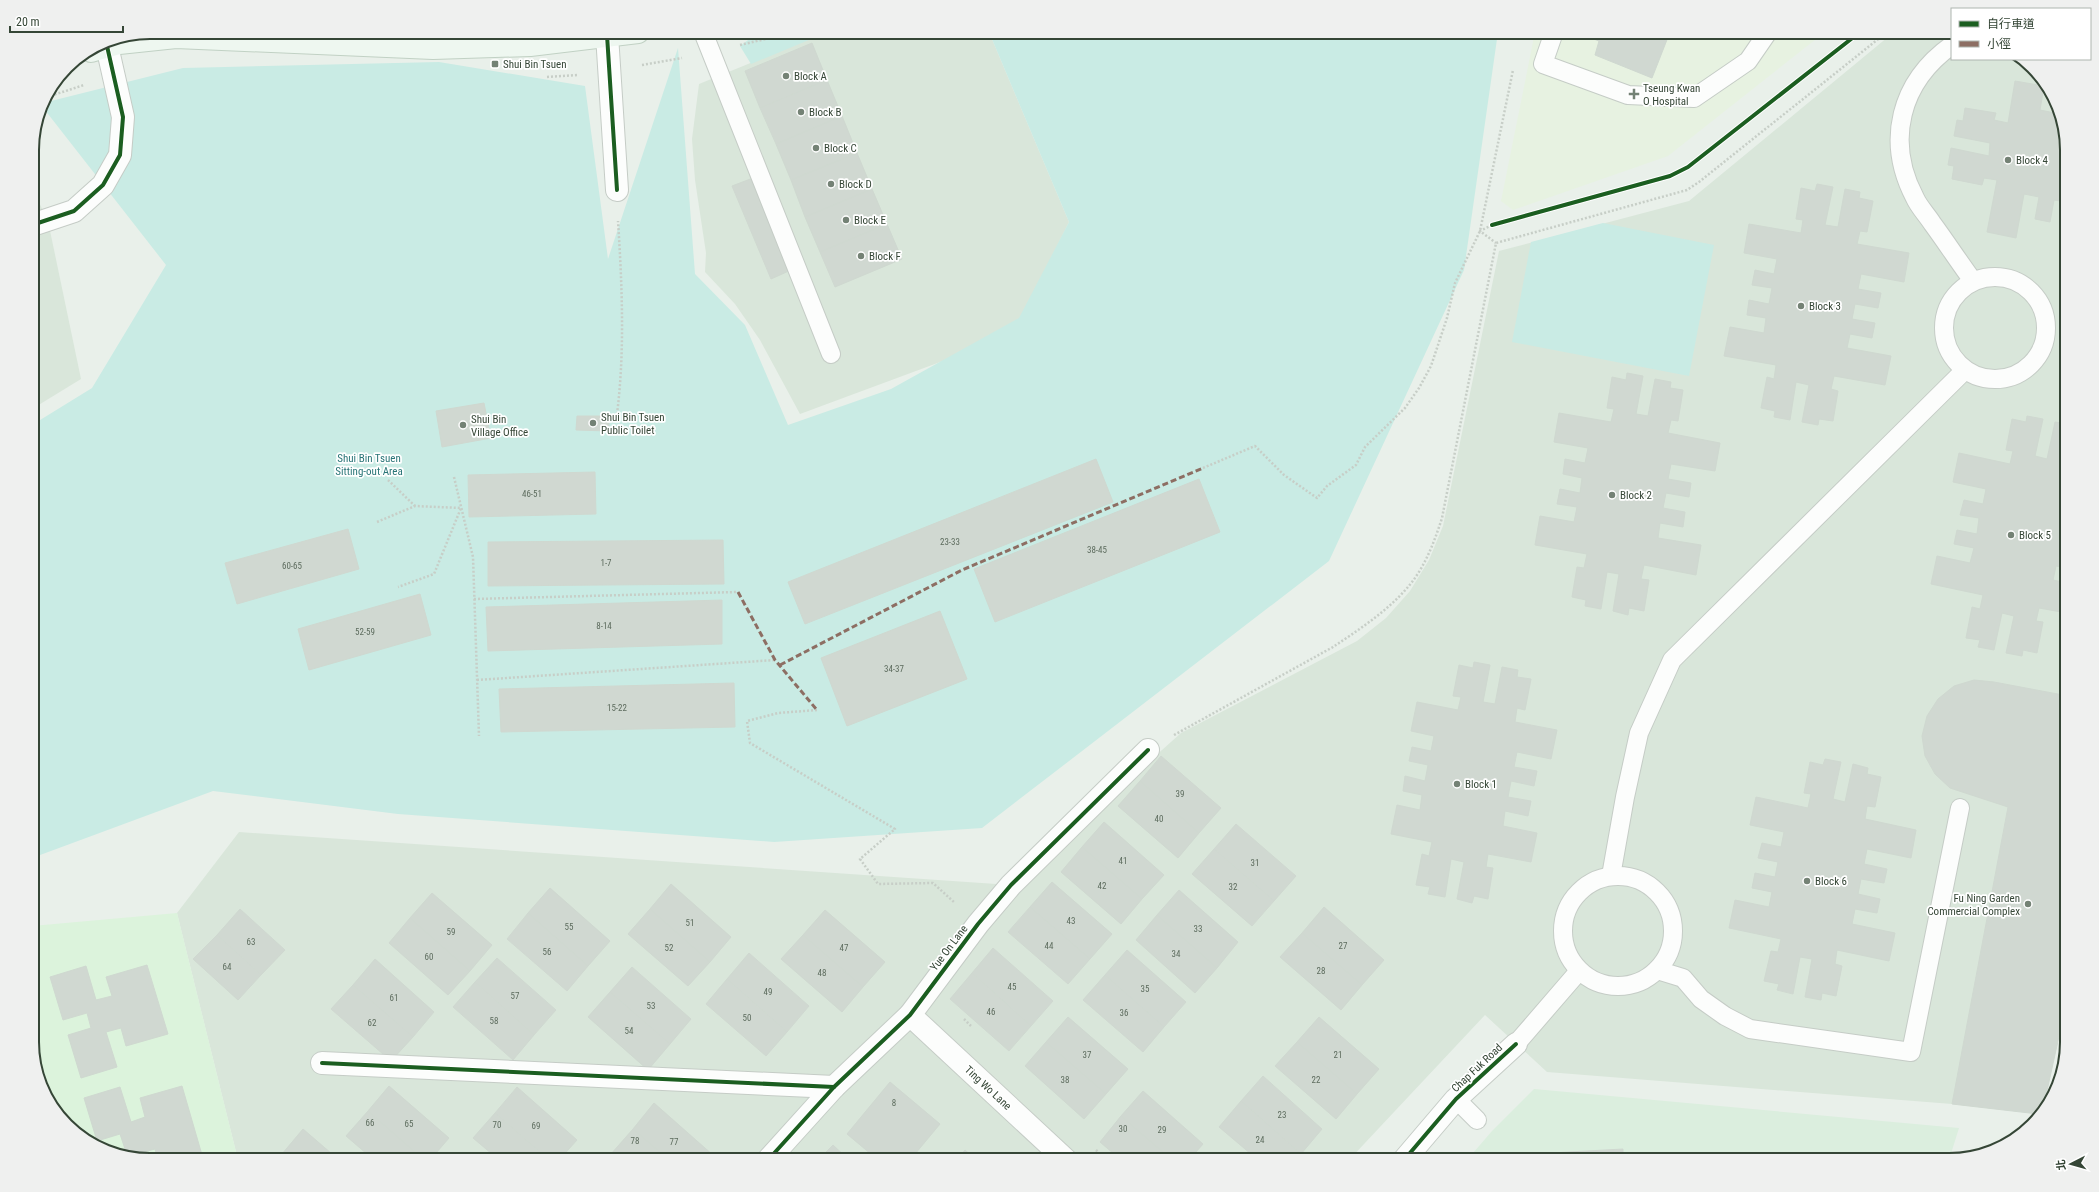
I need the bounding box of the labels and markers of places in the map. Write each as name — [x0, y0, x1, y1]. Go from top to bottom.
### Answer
place label: Shui Bin Tsuen — [503, 58, 566, 71]
marker: Shui Bin Tsuen — [490, 59, 500, 69]
place label: Block A — [794, 70, 828, 83]
marker: Block A — [781, 71, 791, 81]
place label: Tseung Kwan O Hospital — [1643, 82, 1700, 108]
marker: Tseung Kwan O Hospital — [1628, 88, 1640, 100]
place label: Block B — [809, 106, 842, 119]
marker: Block B — [796, 107, 806, 117]
place label: Block C — [824, 142, 857, 155]
marker: Block C — [811, 143, 821, 153]
place label: Block 4 — [2016, 154, 2049, 167]
marker: Block 4 — [2003, 155, 2013, 165]
place label: Block D — [839, 178, 872, 191]
marker: Block D — [826, 179, 836, 189]
place label: Block E — [854, 214, 887, 227]
marker: Block E — [841, 215, 851, 225]
place label: Block F — [869, 250, 901, 263]
marker: Block F — [856, 251, 866, 261]
place label: Block 3 — [1809, 300, 1841, 313]
marker: Block 3 — [1796, 301, 1806, 311]
place label: Shui Bin Tsuen Public Toilet — [601, 411, 664, 437]
place label: Shui Bin Village Office — [471, 413, 528, 439]
marker: Shui Bin Tsuen Public Toilet — [588, 418, 598, 428]
marker: Shui Bin Village Office — [458, 420, 468, 430]
place label: Block 2 — [1620, 489, 1652, 502]
marker: Block 2 — [1607, 490, 1617, 500]
place label: Block 5 — [2019, 529, 2051, 542]
marker: Block 5 — [2006, 530, 2016, 540]
place label: Block 1 — [1465, 778, 1497, 791]
marker: Block 1 — [1452, 779, 1462, 789]
place label: Block 6 — [1815, 875, 1847, 888]
marker: Block 6 — [1802, 876, 1812, 886]
place label: Fu Ning Garden Commercial Complex — [1927, 892, 2020, 918]
marker: Fu Ning Garden Commercial Complex — [2023, 899, 2033, 909]

